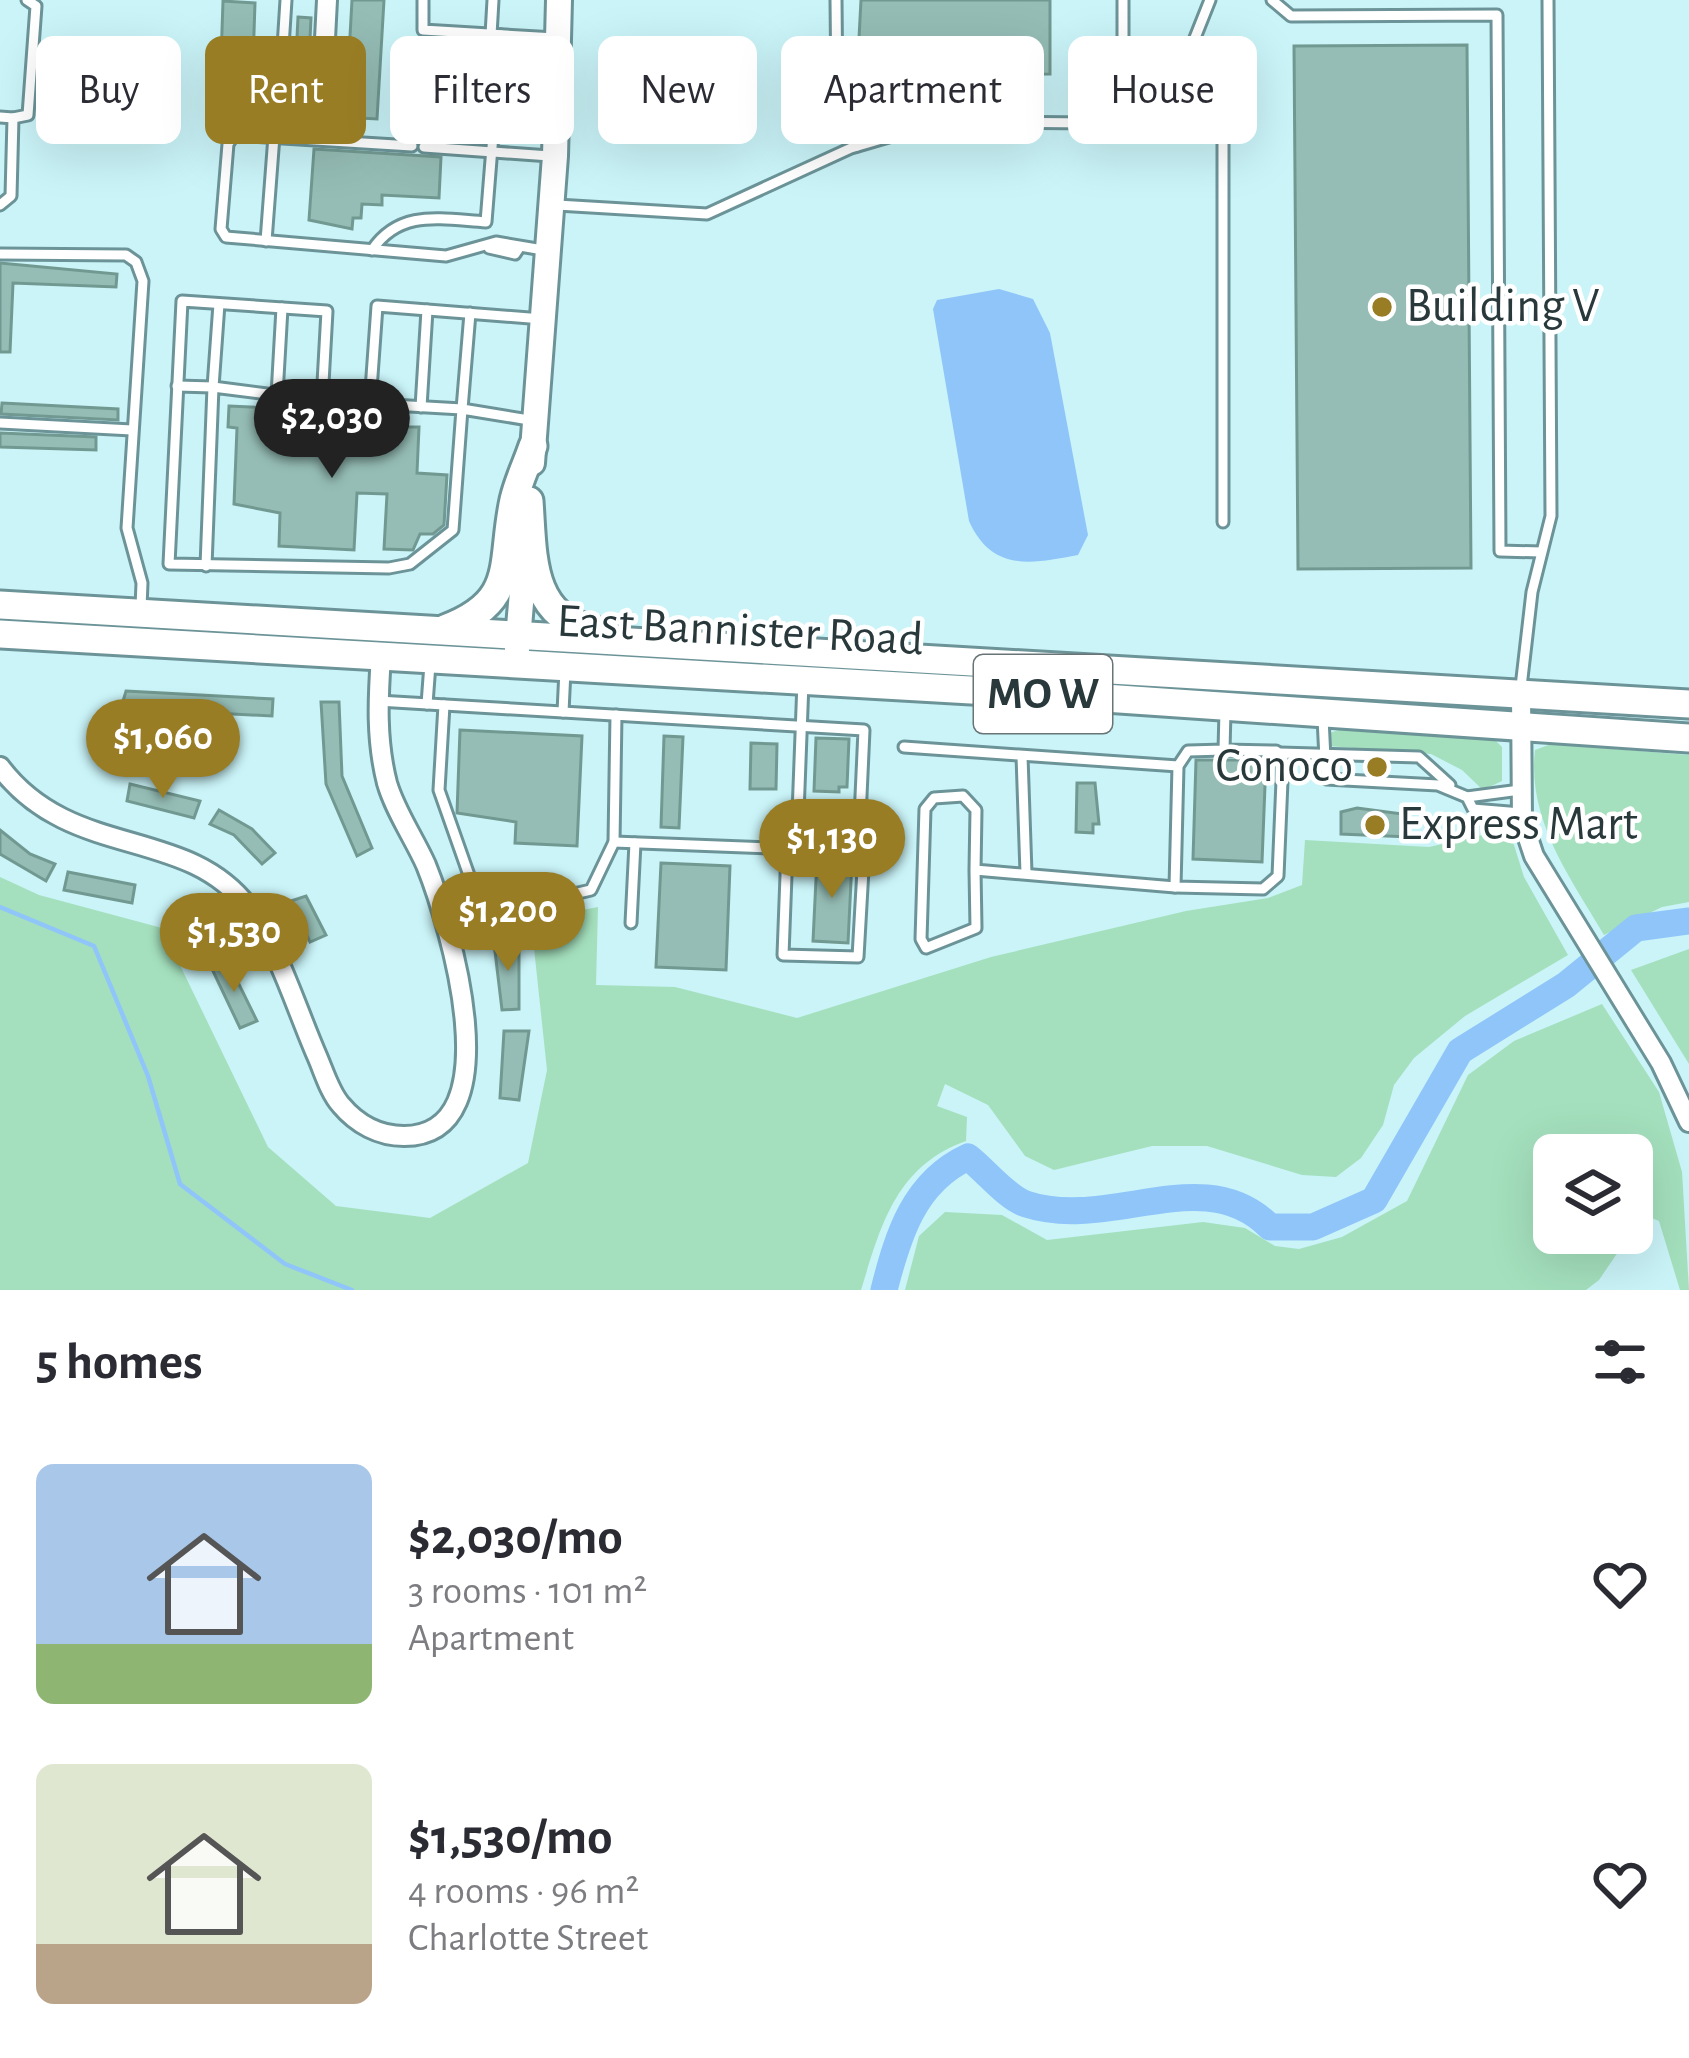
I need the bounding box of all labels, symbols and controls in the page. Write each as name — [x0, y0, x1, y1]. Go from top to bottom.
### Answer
chip: Buy — [36, 36, 181, 144]
chip: Rent — [205, 36, 366, 144]
chip: Filters — [390, 36, 574, 144]
chip: New — [598, 36, 757, 144]
chip: Apartment — [781, 36, 1044, 144]
chip: House — [1068, 36, 1257, 144]
place label: Building V — [1406, 283, 1599, 331]
marker: Building V — [1369, 294, 1395, 320]
pin: $2,030 — [234, 379, 430, 481]
text: $2,030 — [281, 398, 383, 437]
street label: East Bannister Road — [556, 597, 924, 665]
road number: MO W — [974, 655, 1112, 733]
pin: $1,060 — [65, 699, 261, 801]
text: $1,060 — [113, 718, 213, 757]
place label: Conoco — [1216, 743, 1353, 791]
marker: Conoco — [1364, 754, 1390, 780]
pin: $1,130 — [734, 799, 930, 901]
place label: Express Mart — [1399, 801, 1638, 849]
marker: Express Mart — [1362, 812, 1388, 838]
text: $1,130 — [786, 818, 878, 857]
pin: $1,200 — [410, 872, 606, 974]
text: $1,200 — [458, 891, 558, 930]
pin: $1,530 — [136, 893, 332, 995]
text: $1,530 — [187, 912, 281, 951]
map controls — [1533, 1134, 1653, 1254]
button: layers — [1533, 1134, 1653, 1254]
icon: filters — [1587, 1329, 1653, 1395]
text: 5 homes — [36, 1337, 203, 1388]
icon: home — [132, 1512, 276, 1656]
text: $2,030/mo — [408, 1512, 623, 1563]
icon: heart — [1587, 1551, 1653, 1617]
text: 3 rooms · 101 m² — [408, 1572, 647, 1611]
text: Apartment — [408, 1619, 574, 1658]
icon: home — [132, 1812, 276, 1956]
text: $1,530/mo — [408, 1812, 612, 1863]
icon: heart — [1587, 1851, 1653, 1917]
text: 4 rooms · 96 m² — [408, 1872, 639, 1911]
text: Charlotte Street — [408, 1919, 648, 1958]

